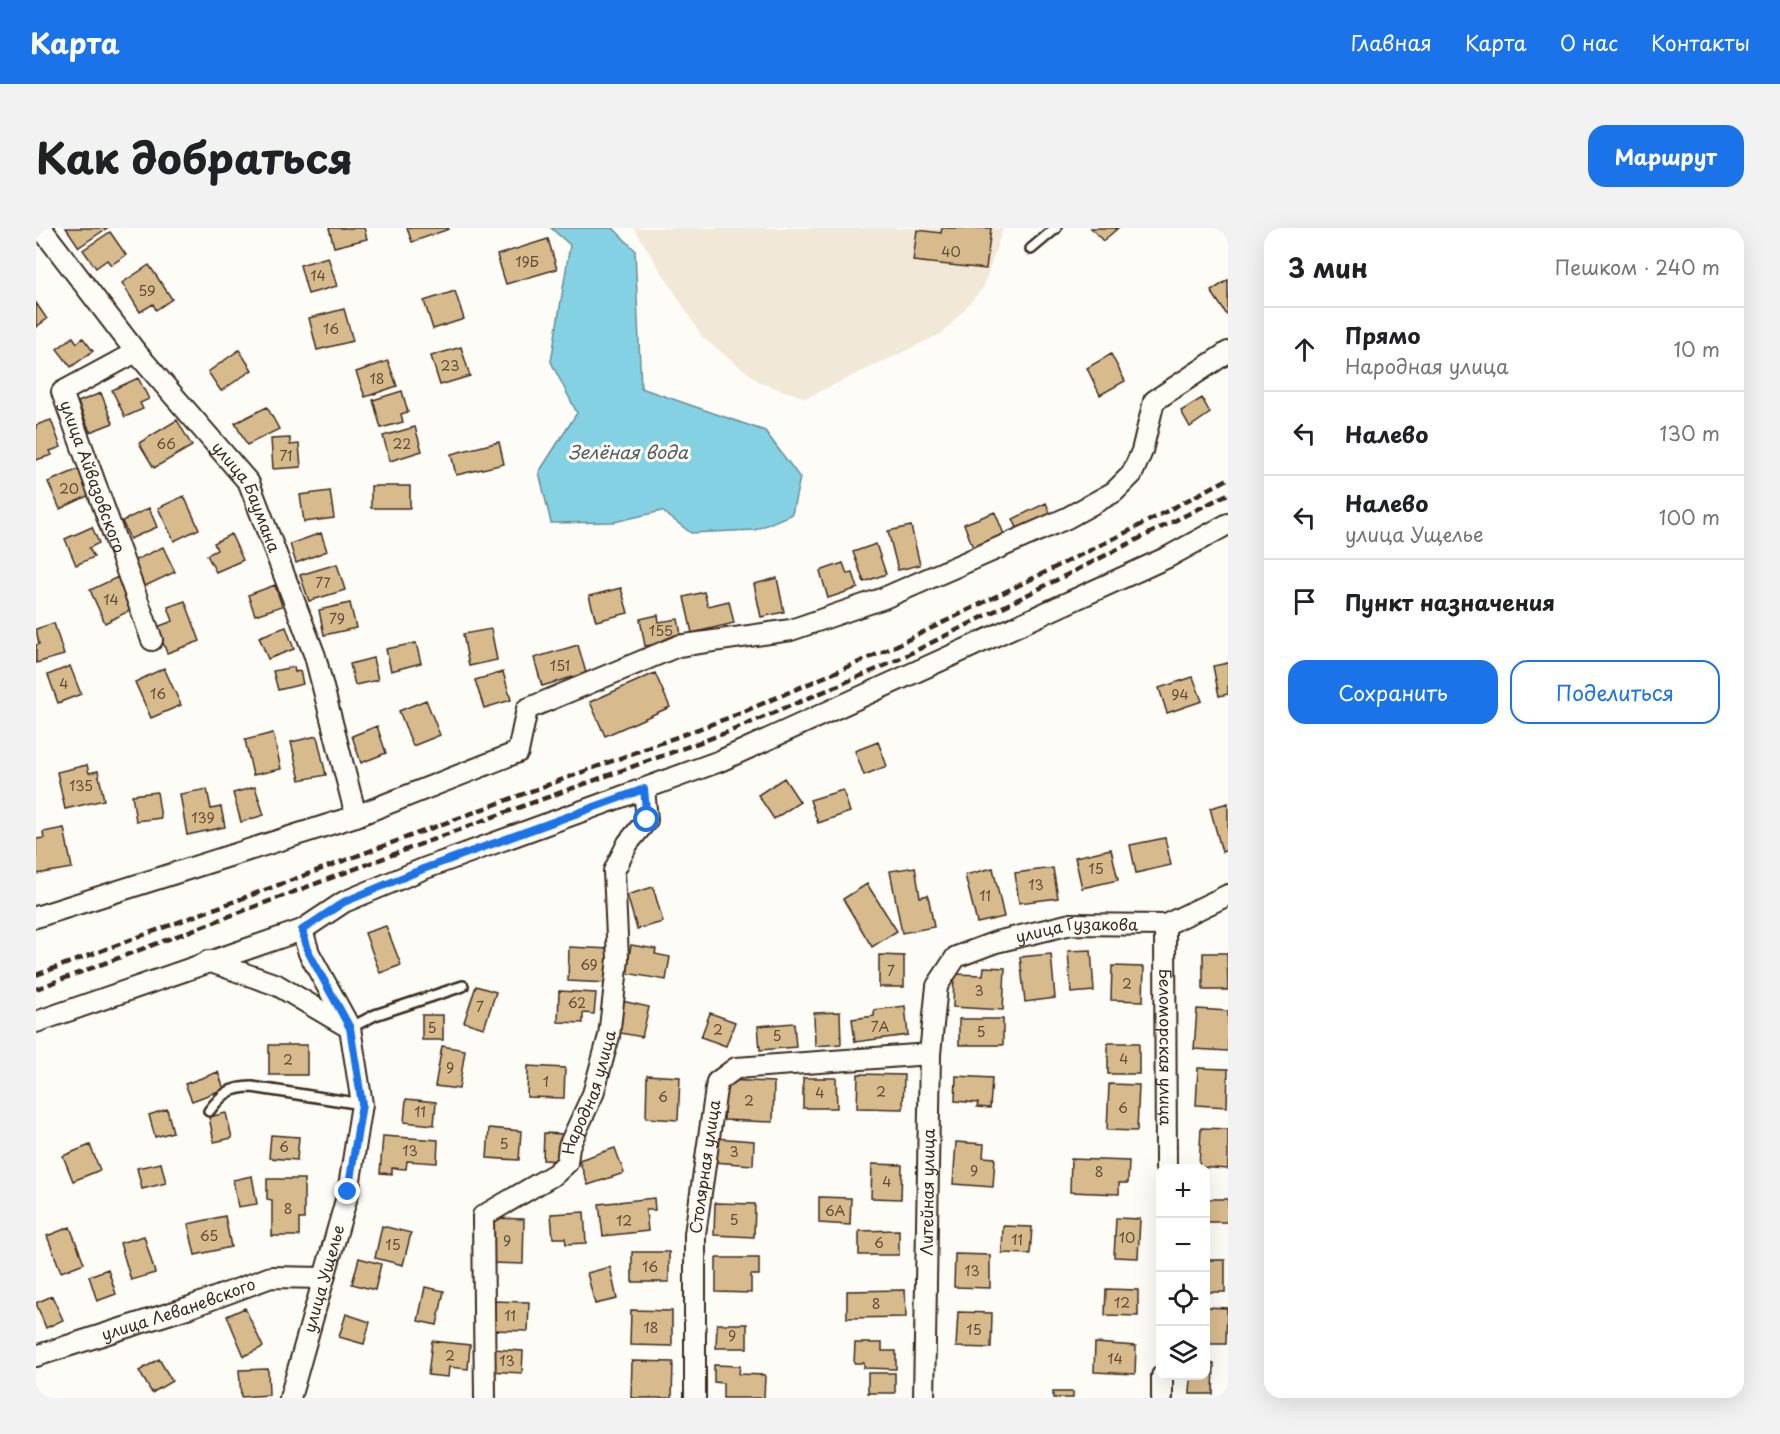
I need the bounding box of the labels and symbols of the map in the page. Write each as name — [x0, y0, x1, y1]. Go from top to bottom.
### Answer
house number: 40 — [941, 241, 961, 262]
house number: 19Б — [515, 251, 539, 272]
house number: 14 — [310, 265, 326, 286]
house number: 59 — [138, 280, 156, 301]
house number: 16 — [323, 318, 339, 339]
house number: 23 — [441, 355, 459, 376]
house number: 18 — [369, 368, 385, 389]
street label: улица Айвазовского — [55, 396, 132, 556]
house number: 66 — [156, 433, 176, 454]
house number: 22 — [393, 433, 411, 454]
street label: улица Баумана — [207, 435, 287, 555]
water label: Зелёная вода — [568, 438, 689, 465]
house number: 71 — [279, 445, 293, 466]
house number: 20 — [59, 478, 79, 499]
house number: 77 — [315, 572, 331, 593]
house number: 14 — [103, 589, 119, 610]
house number: 79 — [329, 608, 345, 629]
house number: 155 — [649, 620, 673, 641]
house number: 151 — [550, 655, 570, 676]
house number: 4 — [59, 673, 69, 694]
house number: 16 — [150, 683, 166, 704]
house number: 94 — [1171, 684, 1189, 705]
house number: 135 — [69, 775, 93, 796]
route start — [633, 806, 659, 832]
house number: 139 — [191, 807, 215, 828]
house number: 15 — [1088, 858, 1104, 879]
house number: 13 — [1028, 874, 1044, 895]
house number: 11 — [979, 885, 991, 906]
street label: улица Гузакова — [1013, 910, 1138, 948]
house number: 69 — [580, 954, 598, 975]
house number: 7 — [887, 960, 895, 981]
street label: Беломорская улица — [1154, 968, 1179, 1126]
house number: 2 — [1122, 973, 1132, 994]
house number: 3 — [974, 980, 984, 1001]
house number: 62 — [568, 992, 586, 1013]
house number: 7 — [476, 996, 484, 1017]
house number: 7А — [871, 1016, 890, 1037]
house number: 5 — [427, 1017, 437, 1038]
house number: 2 — [713, 1019, 723, 1040]
house number: 5 — [976, 1021, 986, 1042]
house number: 5 — [772, 1025, 782, 1046]
street label: Народная улица — [555, 1029, 621, 1156]
house number: 4 — [1119, 1048, 1129, 1069]
house number: 2 — [283, 1049, 293, 1070]
house number: 9 — [446, 1057, 454, 1078]
house number: 1 — [543, 1071, 549, 1092]
house number: 2 — [876, 1081, 886, 1102]
house number: 4 — [815, 1082, 825, 1103]
house number: 6 — [658, 1086, 668, 1107]
house number: 2 — [744, 1090, 754, 1111]
house number: 6 — [1118, 1097, 1128, 1118]
street label: Столярная улица — [682, 1098, 725, 1235]
house number: 11 — [414, 1101, 426, 1122]
street label: Литейная улица — [913, 1128, 940, 1256]
house number: 5 — [499, 1133, 509, 1154]
house number: 6 — [279, 1136, 289, 1157]
house number: 13 — [402, 1140, 418, 1161]
house number: 3 — [729, 1141, 739, 1162]
house number: 9 — [970, 1160, 978, 1181]
house number: 8 — [1095, 1161, 1103, 1182]
house number: 4 — [882, 1171, 892, 1192]
route end — [334, 1178, 360, 1204]
house number: 8 — [284, 1198, 292, 1219]
house number: 6А — [825, 1200, 846, 1221]
house number: 5 — [729, 1209, 739, 1230]
house number: 12 — [616, 1210, 632, 1231]
street label: улица Ущелье — [296, 1222, 349, 1335]
house number: 65 — [200, 1225, 218, 1246]
house number: 10 — [1119, 1227, 1135, 1248]
house number: 11 — [1011, 1229, 1023, 1250]
house number: 9 — [503, 1230, 511, 1251]
house number: 6 — [874, 1232, 884, 1253]
house number: 15 — [385, 1234, 401, 1255]
house number: 16 — [642, 1256, 658, 1277]
house number: 13 — [964, 1260, 980, 1281]
street label: улица Леваневского — [98, 1271, 259, 1345]
house number: 12 — [1114, 1292, 1130, 1313]
house number: 8 — [872, 1293, 880, 1314]
house number: 11 — [504, 1305, 516, 1326]
house number: 18 — [643, 1317, 659, 1338]
house number: 15 — [966, 1319, 982, 1340]
house number: 9 — [728, 1325, 736, 1346]
house number: 2 — [445, 1345, 455, 1366]
house number: 14 — [1107, 1348, 1123, 1369]
house number: 13 — [499, 1350, 515, 1371]

